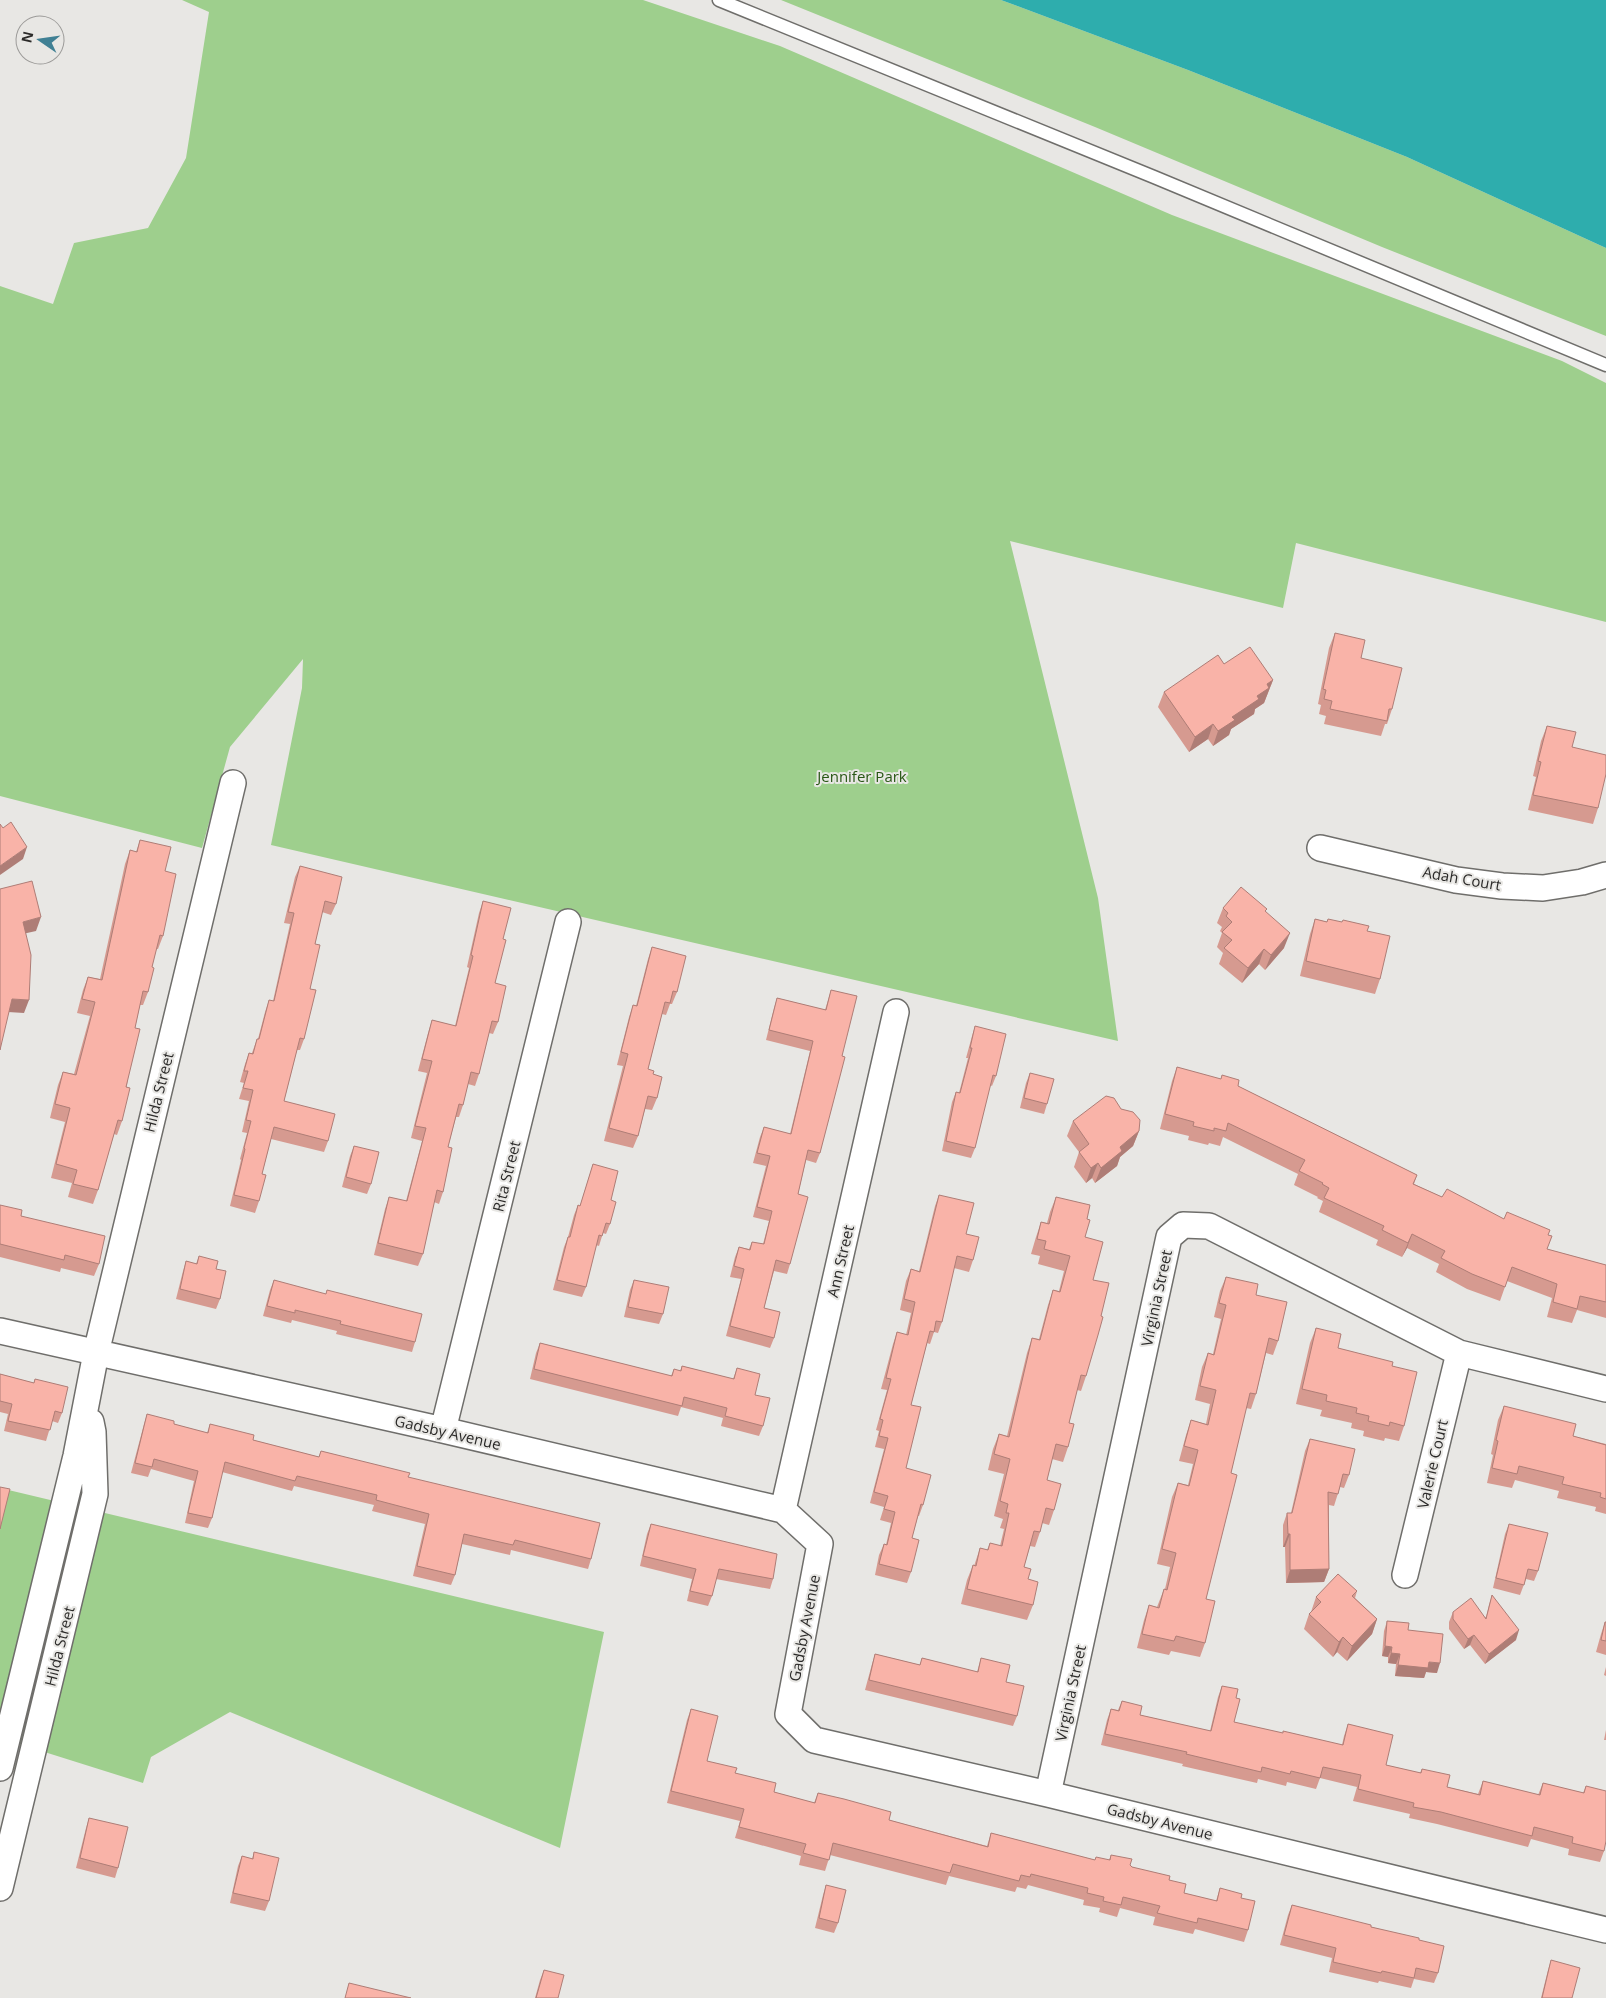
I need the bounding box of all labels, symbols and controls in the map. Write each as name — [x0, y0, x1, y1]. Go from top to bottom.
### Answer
north arrow — [15, 15, 65, 65]
text: N — [16, 29, 37, 45]
park label: Jennifer Park — [815, 766, 907, 786]
street label: Adah Court — [1421, 861, 1503, 895]
street label: Hilda Street — [138, 1050, 178, 1134]
street label: Rita Street — [488, 1138, 524, 1214]
street label: Ann Street — [822, 1223, 858, 1299]
street label: Virginia Street — [1136, 1248, 1176, 1348]
street label: Gadsby Avenue — [393, 1410, 503, 1454]
street label: Valerie Court — [1412, 1417, 1452, 1511]
street label: Gadsby Avenue — [784, 1573, 824, 1683]
street label: Hilda Street — [39, 1604, 79, 1688]
street label: Virginia Street — [1050, 1643, 1090, 1743]
street label: Gadsby Avenue — [1105, 1798, 1215, 1844]

